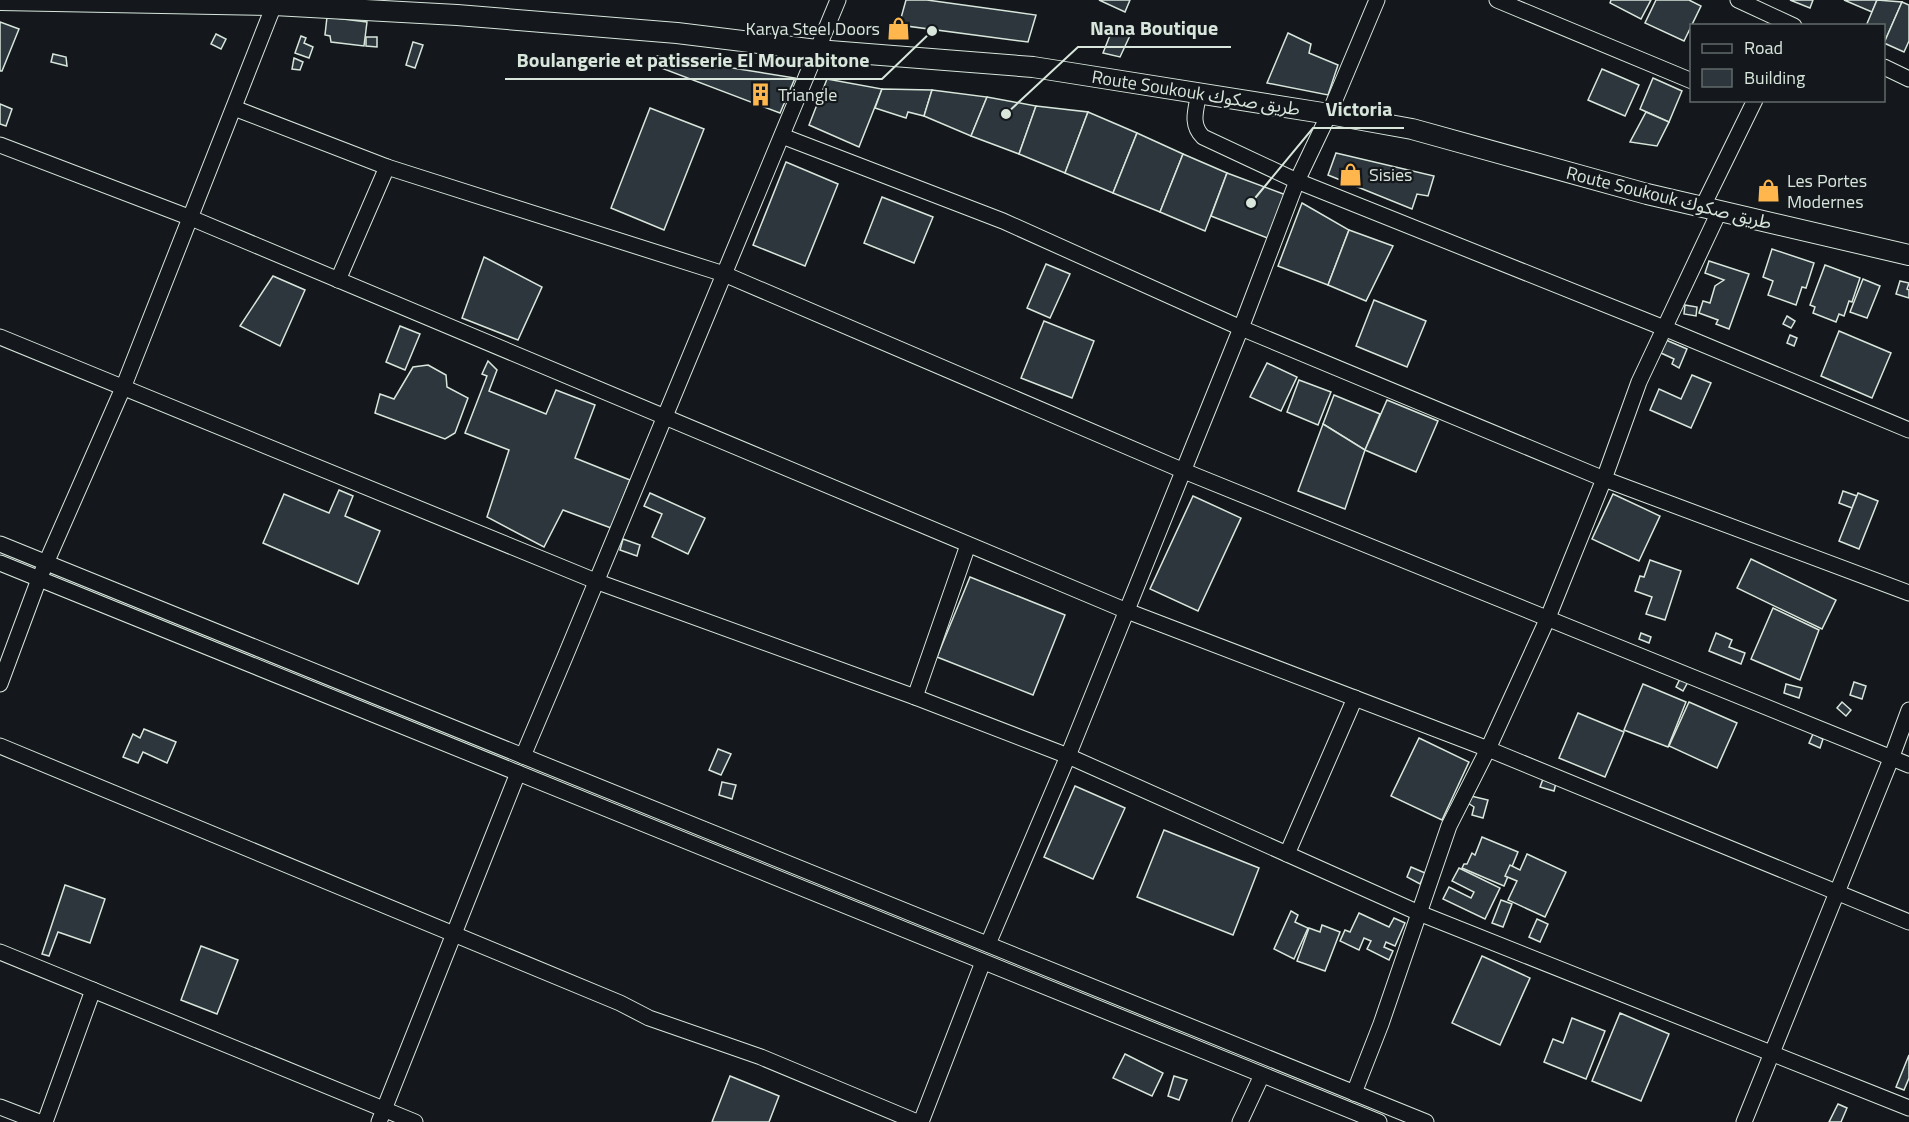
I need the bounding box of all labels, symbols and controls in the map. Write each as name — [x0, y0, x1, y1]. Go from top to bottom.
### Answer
callout: Nana Boutique — [1078, 9, 1231, 47]
text: Nana Boutique — [1090, 12, 1218, 43]
place label: Karya Steel Doors — [746, 15, 880, 42]
shop icon: Karya Steel Doors — [885, 16, 911, 42]
legend — [1690, 24, 1885, 102]
text: Road — [1744, 34, 1783, 61]
callout: Boulangerie et patisserie El Mourabitone — [505, 41, 882, 79]
text: Boulangerie et patisserie El Mourabitone — [517, 44, 869, 75]
street label: Route Soukouk طريق صكوك — [1090, 63, 1302, 122]
text: Building — [1744, 64, 1805, 91]
place label: Triangle — [778, 81, 837, 108]
building icon: Triangle — [747, 82, 773, 108]
callout: Victoria — [1313, 90, 1404, 128]
text: Victoria — [1326, 93, 1392, 124]
street label: Route Soukouk طريق صكوك — [1564, 159, 1775, 236]
place label: Sisies — [1369, 161, 1412, 188]
shop icon: Sisies — [1338, 162, 1364, 188]
place label: Les Portes Modernes — [1787, 167, 1867, 215]
shop icon: Les Portes Modernes — [1756, 178, 1782, 204]

